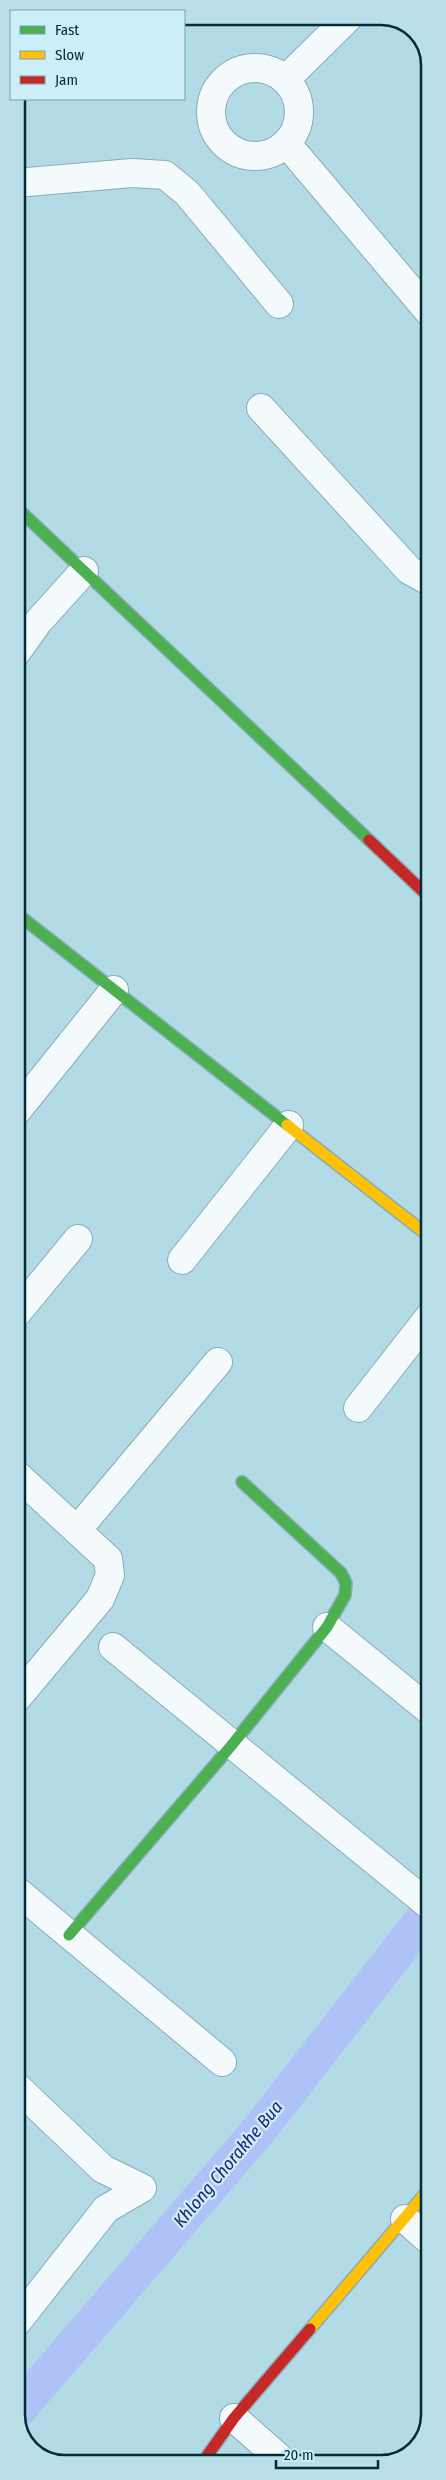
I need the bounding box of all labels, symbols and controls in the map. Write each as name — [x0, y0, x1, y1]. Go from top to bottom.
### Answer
legend — [10, 10, 185, 100]
text: Fast — [55, 21, 79, 39]
text: Slow — [55, 46, 84, 64]
text: Jam — [55, 71, 78, 89]
water label: Khlong Chorakhe Bua — [169, 2096, 287, 2232]
scale bar — [276, 2438, 378, 2470]
text: 20 m — [284, 2446, 314, 2464]

